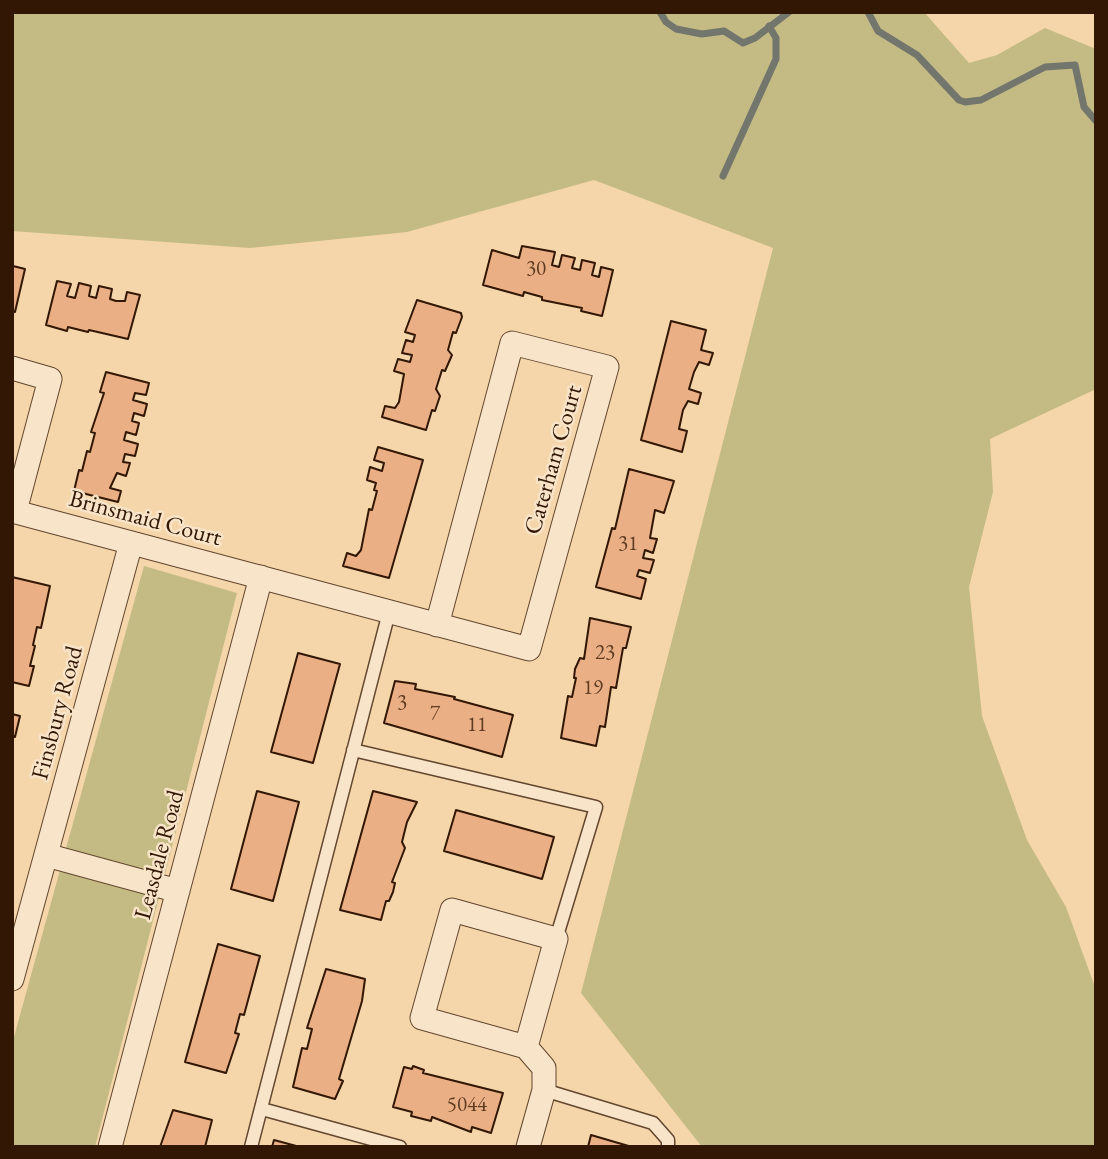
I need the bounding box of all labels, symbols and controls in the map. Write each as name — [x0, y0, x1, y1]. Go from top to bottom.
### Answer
house number: 30 — [526, 256, 546, 282]
street label: Caterham Court — [519, 382, 589, 538]
street label: Brinsmaid Court — [66, 485, 224, 553]
house number: 31 — [618, 531, 638, 557]
house number: 23 — [595, 640, 615, 666]
street label: Finsbury Road — [26, 643, 90, 783]
house number: 19 — [583, 675, 603, 701]
house number: 3 — [397, 690, 407, 716]
house number: 7 — [430, 701, 440, 727]
house number: 11 — [467, 712, 487, 738]
street label: Leasdale Road — [129, 787, 191, 923]
house number: 5044 — [447, 1092, 487, 1118]

